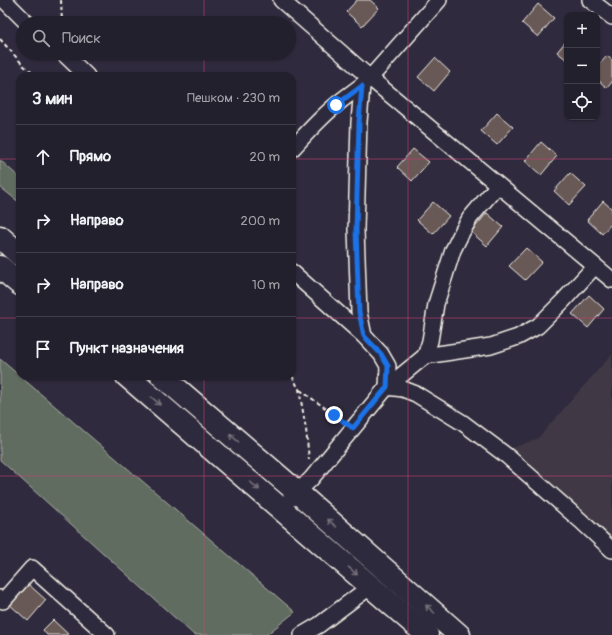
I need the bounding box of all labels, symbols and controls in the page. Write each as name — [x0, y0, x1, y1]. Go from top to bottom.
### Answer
map controls — [564, 12, 600, 120]
button: + — [564, 12, 600, 48]
search box — [16, 16, 296, 60]
icon: search — [30, 27, 52, 49]
text: Поиск — [62, 29, 101, 48]
button: − — [564, 48, 600, 84]
button: locate — [564, 84, 600, 120]
text: 3 мин — [32, 88, 72, 109]
text: Пешком · 230 m — [187, 90, 280, 106]
route start — [327, 96, 345, 114]
icon: ahead — [32, 146, 54, 168]
text: Прямо — [70, 147, 111, 166]
text: 20 m — [249, 149, 280, 165]
icon: right — [32, 210, 54, 232]
text: Направо — [70, 211, 124, 230]
text: 200 m — [241, 213, 280, 229]
icon: right — [32, 274, 54, 296]
text: Направо — [70, 275, 124, 294]
text: 10 m — [252, 277, 280, 293]
icon: arrive — [32, 338, 54, 360]
text: Пункт назначения — [70, 339, 184, 358]
one-way arrow — [151, 397, 162, 406]
route end — [325, 406, 343, 424]
one-way arrow — [229, 434, 239, 443]
one-way arrow — [250, 481, 260, 491]
one-way arrow — [328, 519, 338, 528]
one-way arrow — [348, 566, 358, 575]
one-way arrow — [424, 605, 435, 614]

